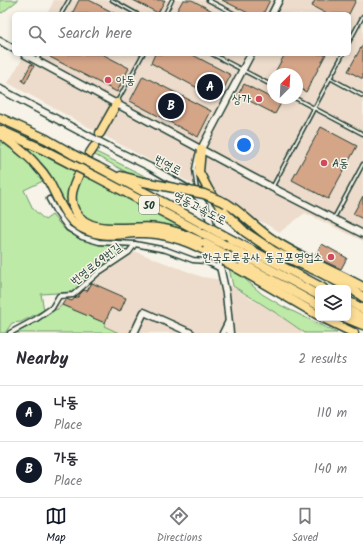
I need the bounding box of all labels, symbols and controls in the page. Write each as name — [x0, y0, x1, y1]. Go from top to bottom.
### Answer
search box — [12, 12, 351, 56]
text: Search here — [58, 22, 132, 46]
icon: search — [26, 23, 48, 45]
north arrow — [267, 68, 303, 104]
place label: 아동 — [116, 71, 135, 90]
pin: A — [197, 72, 223, 102]
marker: 아동 — [103, 75, 113, 85]
place label: 상가 — [232, 90, 251, 109]
pin: B — [158, 91, 184, 121]
marker: 상가 — [254, 94, 264, 104]
your location — [234, 135, 254, 155]
street label: 번영로 — [150, 150, 185, 181]
place label: A동 — [332, 154, 349, 173]
marker: A동 — [319, 158, 329, 168]
street label: 영동고속도로 — [170, 186, 230, 230]
road number: 50 — [139, 196, 159, 214]
street label: 번영로69번길 — [66, 238, 126, 291]
place label: 한국도로공사 동군포영업소 — [202, 248, 323, 267]
marker: 한국도로공사 동군포영업소 — [326, 252, 336, 262]
map controls — [315, 285, 351, 321]
button: layers — [315, 285, 351, 321]
text: Nearby — [16, 346, 68, 373]
text: 2 results — [299, 349, 347, 370]
text: 나동 — [54, 391, 78, 415]
text: A — [25, 403, 33, 424]
text: 110 m — [317, 403, 347, 424]
text: Place — [54, 415, 82, 436]
text: 가동 — [54, 447, 78, 471]
text: B — [25, 459, 33, 480]
text: 140 m — [314, 459, 347, 480]
text: Place — [54, 471, 82, 492]
tab: Map — [45, 505, 67, 547]
tab: Directions — [157, 505, 202, 547]
tab: Saved — [292, 505, 318, 547]

